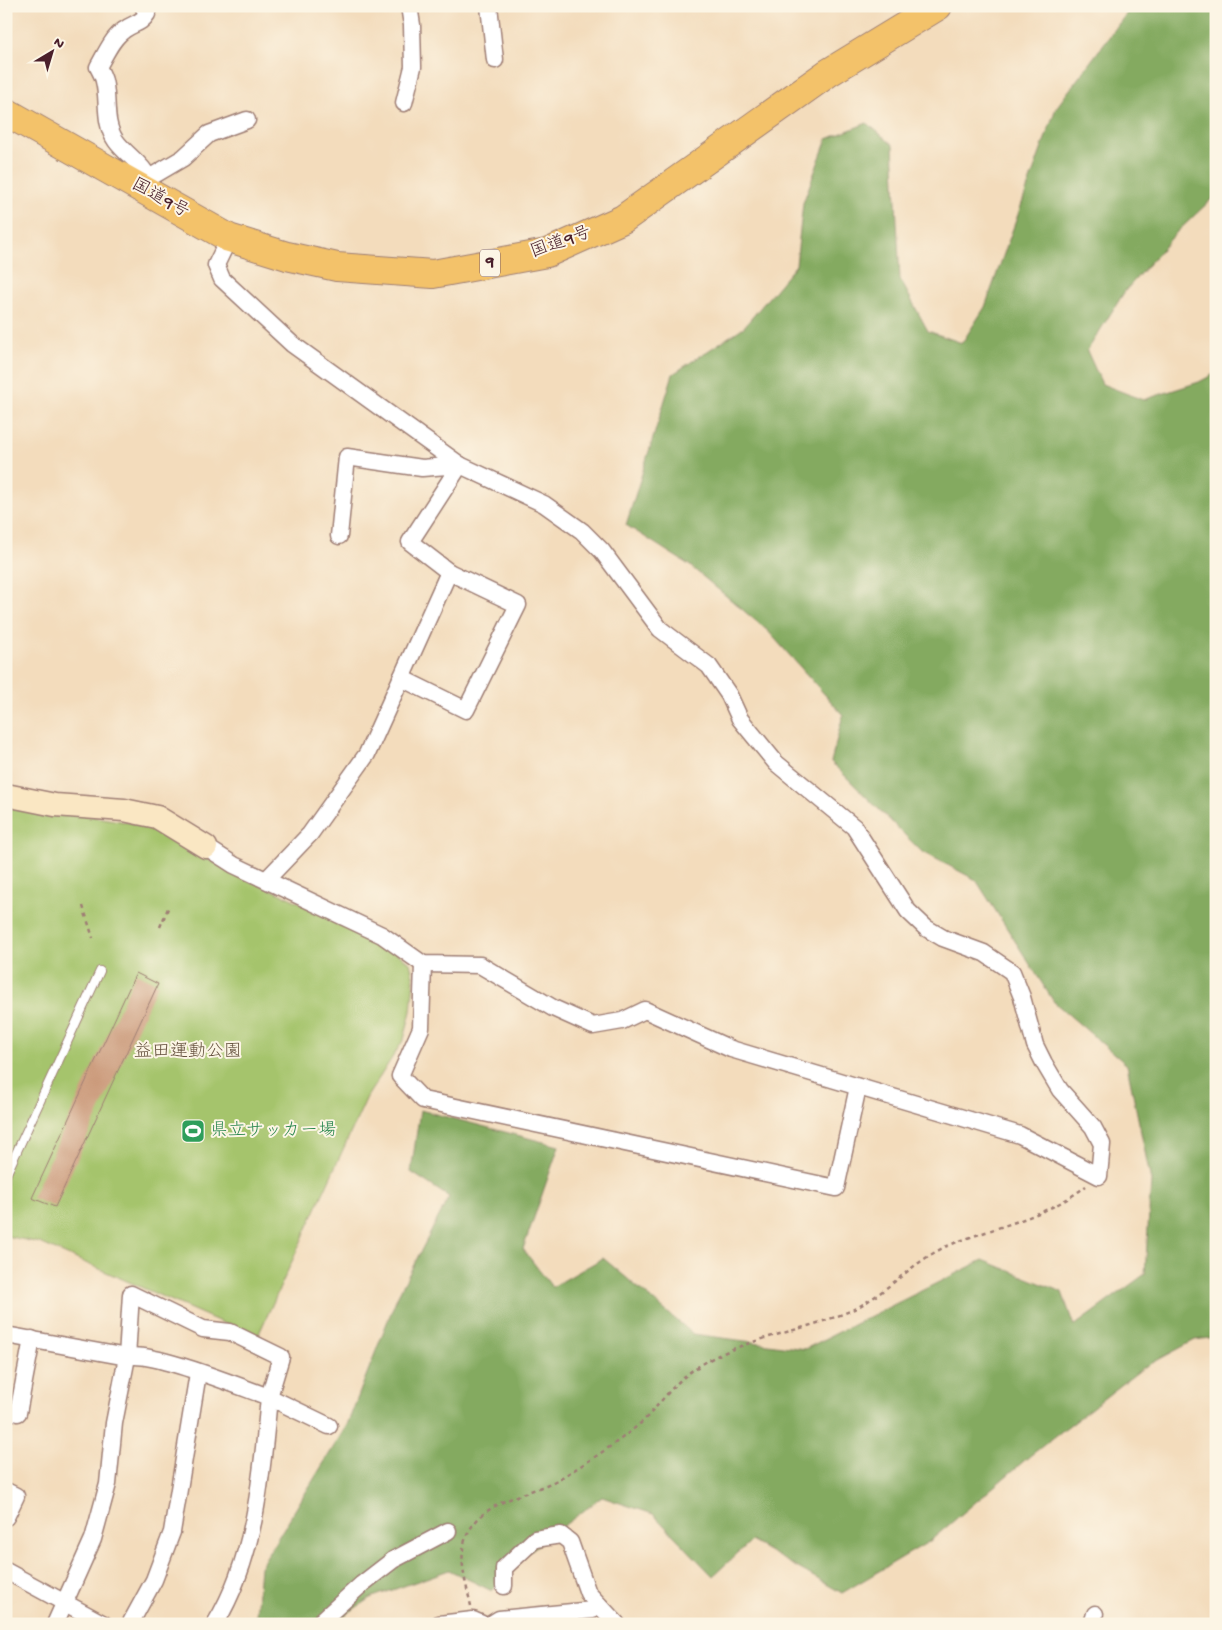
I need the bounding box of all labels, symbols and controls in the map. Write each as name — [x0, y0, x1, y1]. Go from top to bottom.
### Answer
north arrow — [28, 28, 78, 78]
text: N — [50, 34, 67, 53]
street label: 国道9号 — [127, 174, 193, 223]
street label: 国道9号 — [527, 221, 594, 264]
road number: 9 — [480, 250, 500, 276]
park label: 益田運動公園 — [134, 1041, 242, 1063]
sports icon: 県立サッカー場 — [180, 1118, 206, 1144]
place label: 県立サッカー場 — [210, 1120, 336, 1142]

